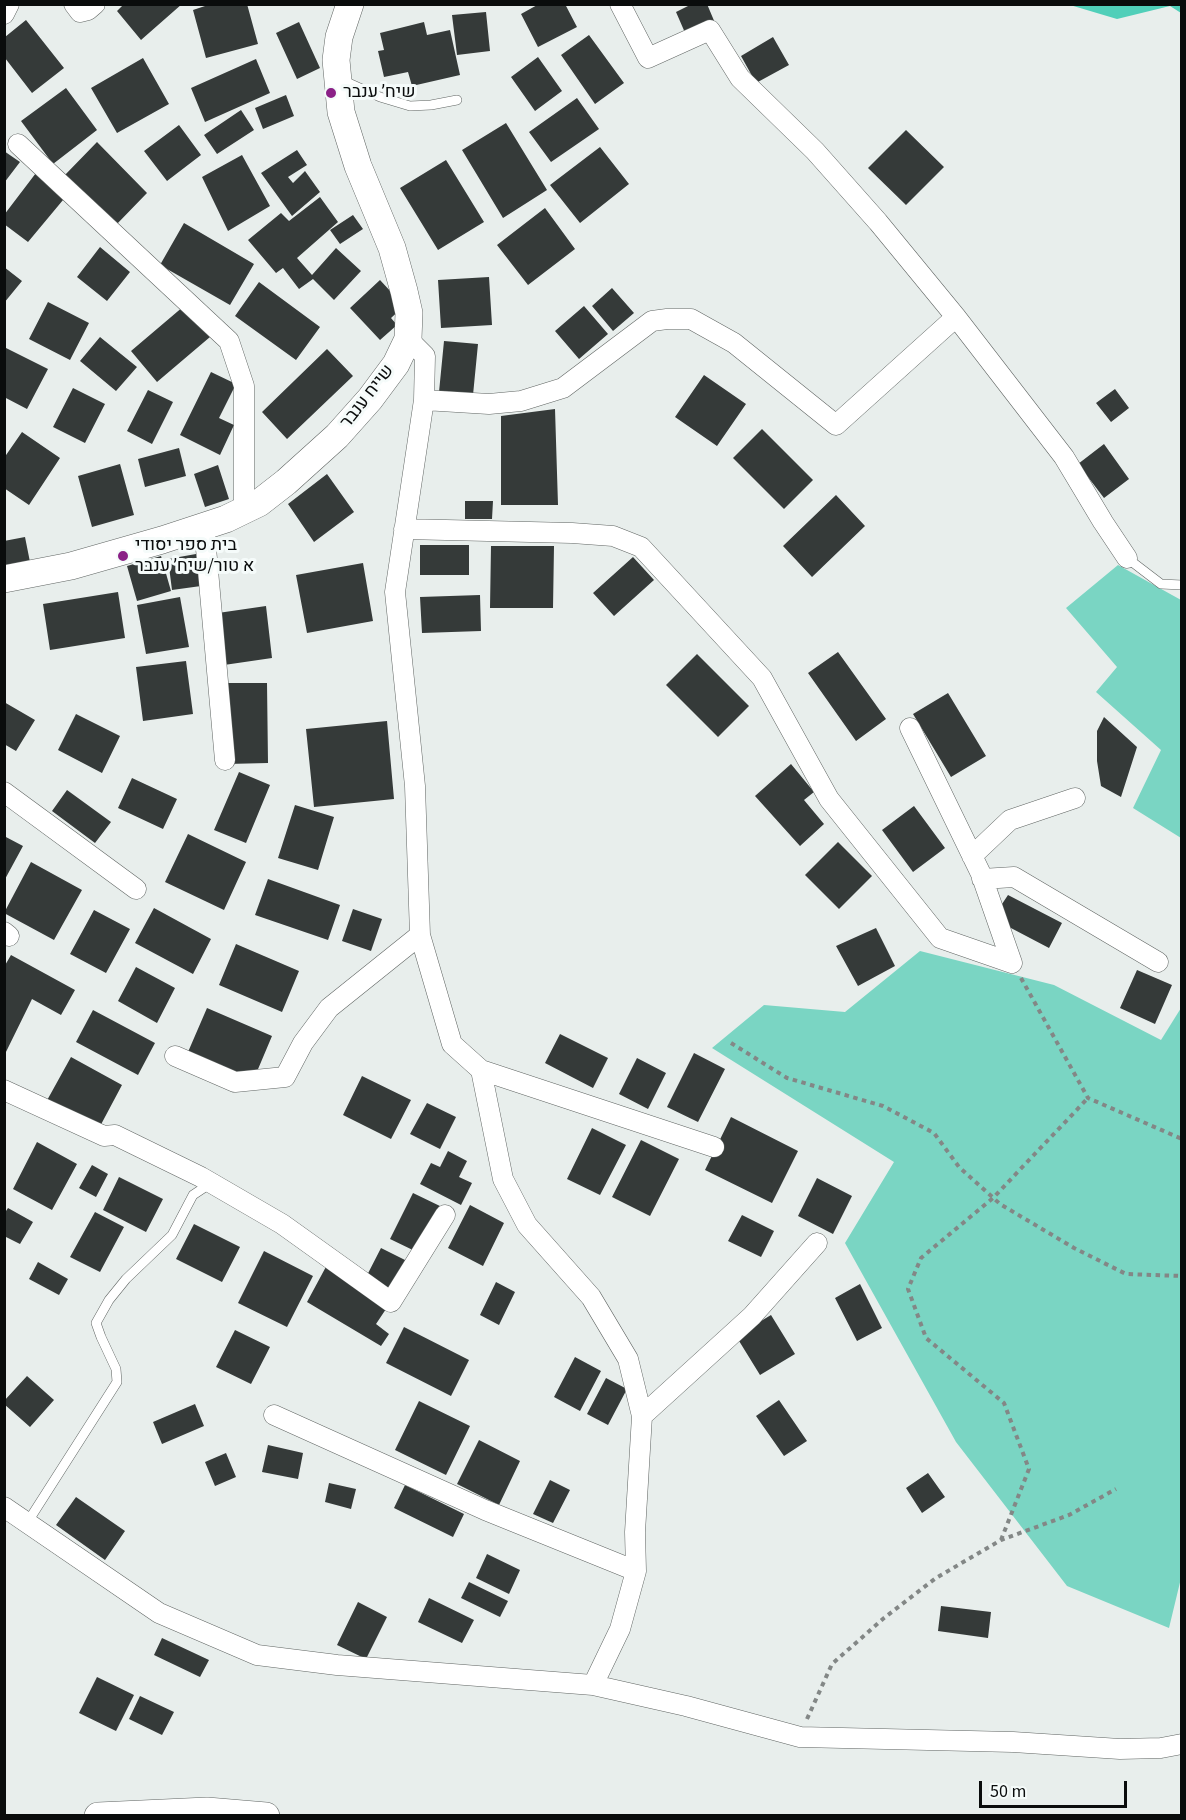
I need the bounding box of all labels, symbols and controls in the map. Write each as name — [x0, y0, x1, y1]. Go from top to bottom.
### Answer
place label: שיח׳ ענבר — [343, 82, 416, 104]
marker: שיח׳ ענבר — [324, 86, 338, 100]
street label: שייח ענבר — [336, 361, 400, 433]
place label: בית ספר יסודי א טור/שיח׳ ענבר — [135, 535, 254, 578]
marker: בית ספר יסודי א טור/שיח׳ ענבר — [116, 549, 130, 563]
scale bar — [982, 1769, 1130, 1807]
text: 50 m — [990, 1779, 1026, 1804]

